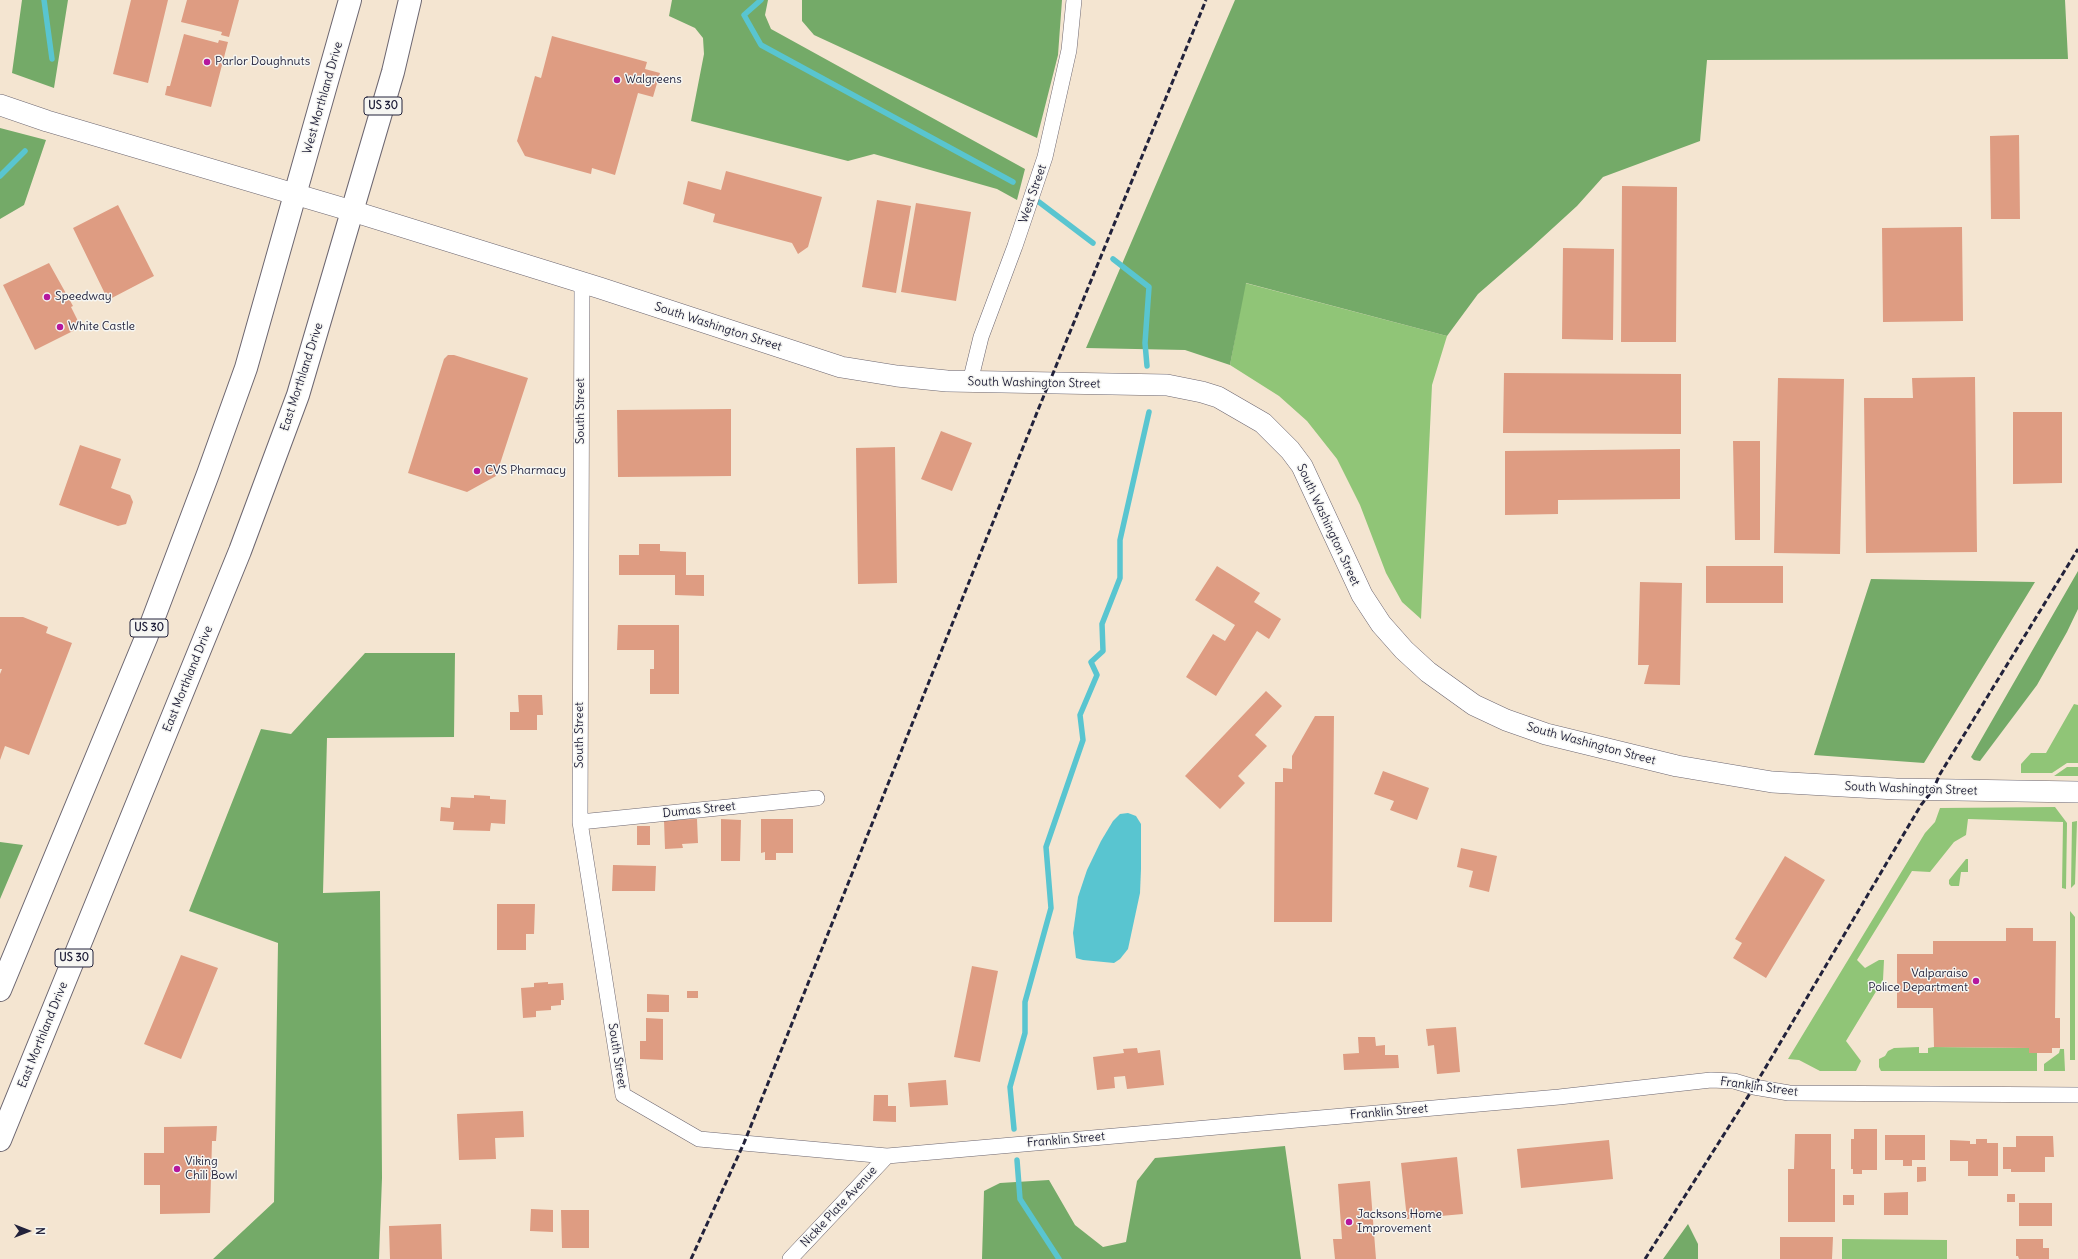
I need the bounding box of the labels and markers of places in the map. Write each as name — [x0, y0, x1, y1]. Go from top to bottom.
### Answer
place label: Parlor Doughnuts — [215, 55, 310, 69]
marker: Parlor Doughnuts — [202, 57, 212, 67]
place label: Walgreens — [625, 73, 682, 87]
marker: Walgreens — [612, 75, 622, 85]
place label: Speedway — [55, 290, 112, 304]
marker: Speedway — [42, 292, 52, 302]
place label: White Castle — [68, 320, 135, 334]
marker: White Castle — [55, 322, 65, 332]
place label: CVS Pharmacy — [485, 464, 566, 478]
marker: CVS Pharmacy — [472, 466, 482, 476]
place label: Valparaiso Police Department — [1868, 967, 1968, 995]
marker: Valparaiso Police Department — [1971, 976, 1981, 986]
place label: Viking Chili Bowl — [185, 1155, 237, 1183]
marker: Viking Chili Bowl — [172, 1164, 182, 1174]
place label: Jacksons Home Improvement — [1357, 1208, 1442, 1236]
marker: Jacksons Home Improvement — [1344, 1217, 1354, 1227]

